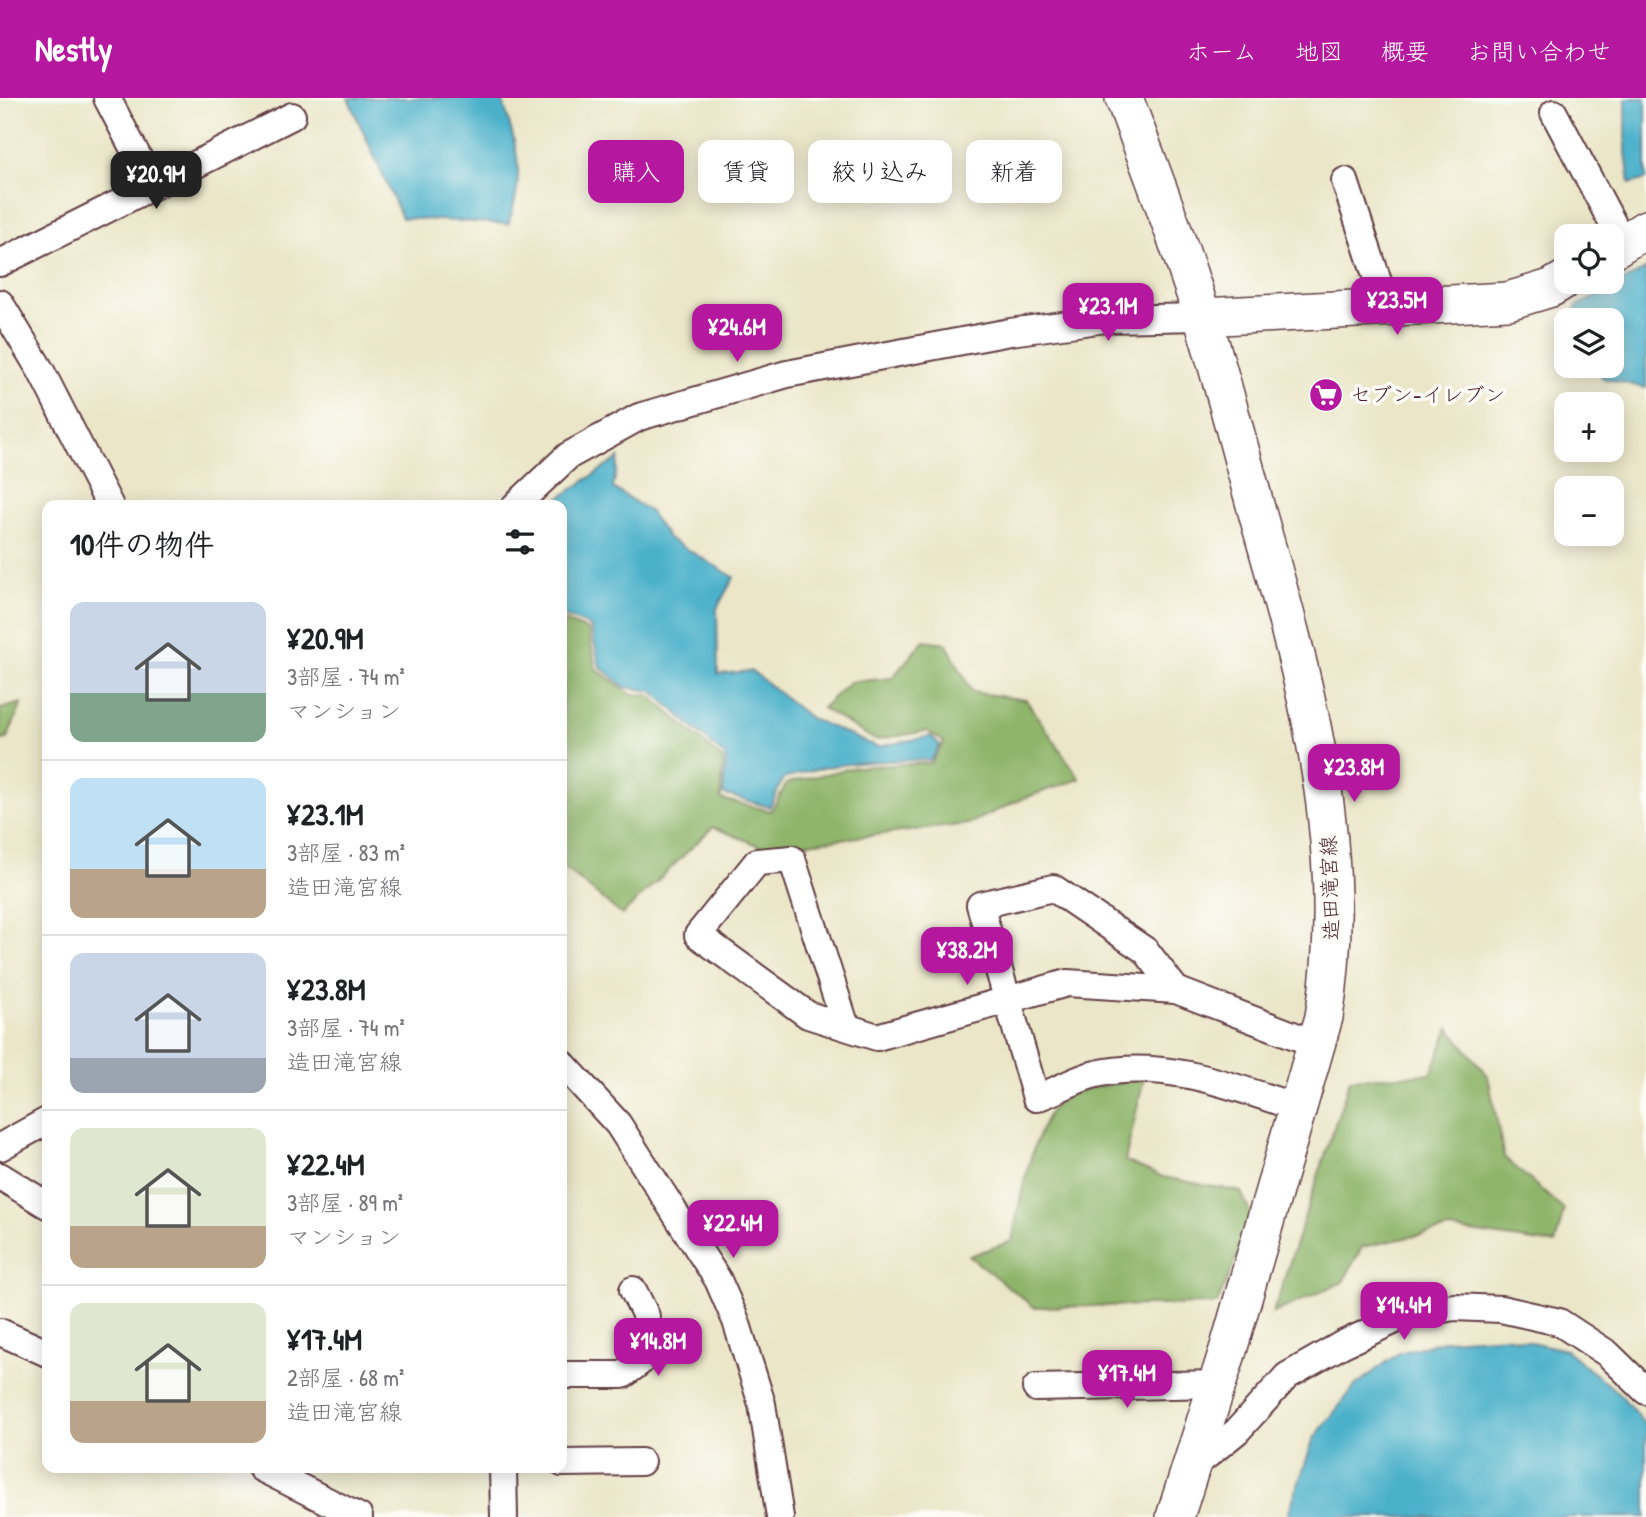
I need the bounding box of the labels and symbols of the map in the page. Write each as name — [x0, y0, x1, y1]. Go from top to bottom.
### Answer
pin: ¥20.9M — [99, 152, 213, 211]
pin: ¥23.5M — [1340, 278, 1454, 337]
pin: ¥23.1M — [1051, 284, 1165, 343]
pin: ¥24.6M — [680, 304, 794, 364]
supermarket icon: セブン-イレブン — [1307, 376, 1345, 414]
place label: セブン-イレブン — [1350, 380, 1505, 409]
pin: ¥23.8M — [1297, 744, 1411, 804]
street label: 造田滝宮線 — [1313, 835, 1346, 941]
pin: ¥38.2M — [910, 928, 1024, 987]
pin: ¥22.4M — [676, 1200, 790, 1260]
pin: ¥14.4M — [1347, 1282, 1461, 1342]
pin: ¥14.8M — [601, 1318, 715, 1378]
pin: ¥17.4M — [1070, 1350, 1184, 1410]

